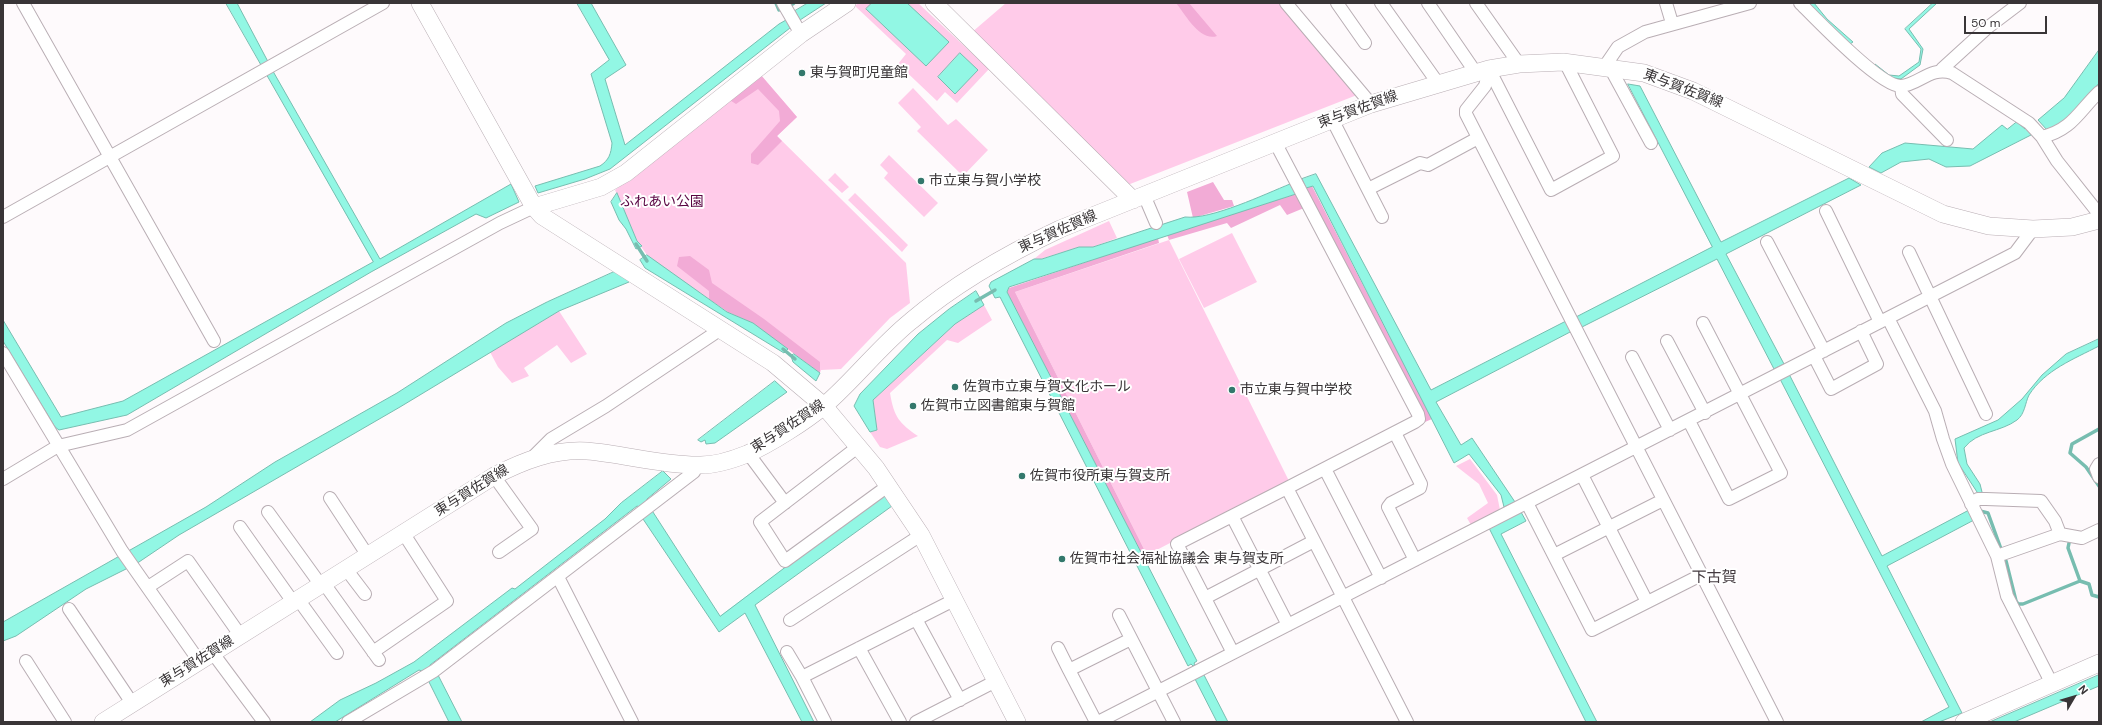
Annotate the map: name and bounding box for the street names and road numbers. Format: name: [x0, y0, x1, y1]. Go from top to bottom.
street label: 東与賀佐賀線: [1641, 66, 1725, 112]
street label: 東与賀佐賀線: [1316, 88, 1400, 132]
street label: 東与賀佐賀線: [1016, 207, 1100, 257]
street label: 東与賀佐賀線: [748, 397, 828, 457]
street label: 東与賀佐賀線: [432, 462, 512, 520]
street label: 東与賀佐賀線: [157, 633, 237, 691]

